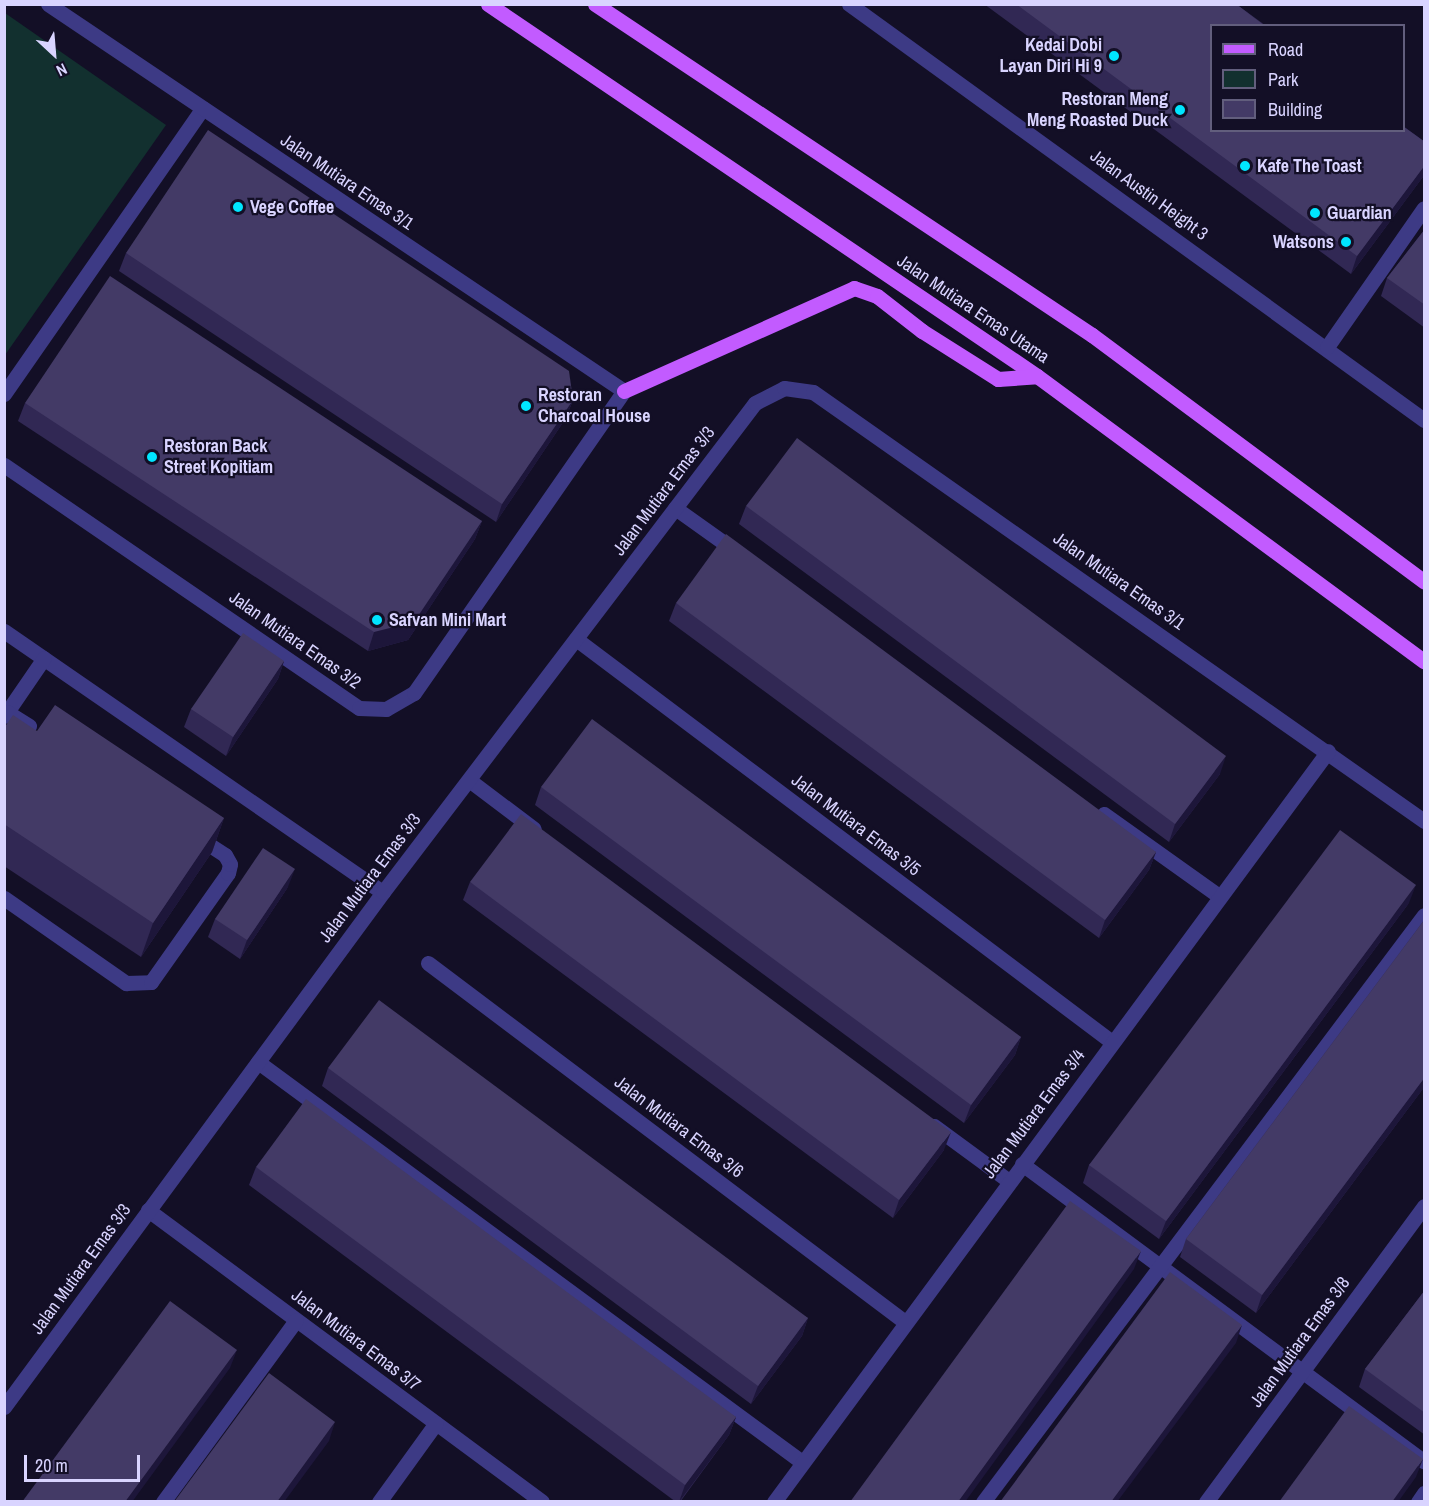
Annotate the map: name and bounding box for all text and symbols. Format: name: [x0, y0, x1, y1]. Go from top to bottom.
north arrow: [24, 24, 84, 84]
legend: [1210, 24, 1405, 132]
place label: Kedai Dobi Layan Diri Hi 9: [999, 35, 1102, 78]
text: Road: [1268, 37, 1303, 62]
marker: Kedai Dobi Layan Diri Hi 9: [1107, 49, 1121, 63]
text: N: [53, 58, 71, 82]
text: Park: [1268, 67, 1298, 92]
place label: Restoran Meng Meng Roasted Duck: [1027, 89, 1168, 132]
text: Building: [1268, 97, 1322, 122]
marker: Restoran Meng Meng Roasted Duck: [1173, 103, 1187, 117]
street label: Jalan Mutiara Emas 3/1: [276, 129, 418, 235]
street label: Jalan Austin Height 3: [1086, 145, 1212, 245]
place label: Kafe The Toast: [1257, 155, 1362, 177]
marker: Kafe The Toast: [1238, 159, 1252, 173]
place label: Vege Coffee: [250, 196, 334, 218]
marker: Vege Coffee: [231, 200, 245, 214]
place label: Guardian: [1327, 202, 1392, 224]
marker: Guardian: [1308, 206, 1322, 220]
place label: Watsons: [1273, 231, 1334, 253]
marker: Watsons: [1339, 235, 1353, 249]
street label: Jalan Mutiara Emas Utama: [893, 250, 1053, 368]
place label: Restoran Charcoal House: [538, 385, 650, 428]
marker: Restoran Charcoal House: [519, 399, 533, 413]
street label: Jalan Mutiara Emas 3/3: [608, 422, 720, 560]
place label: Restoran Back Street Kopitiam: [164, 436, 273, 478]
marker: Restoran Back Street Kopitiam: [145, 450, 159, 464]
street label: Jalan Mutiara Emas 3/1: [1049, 527, 1189, 635]
street label: Jalan Mutiara Emas 3/2: [225, 586, 365, 694]
place label: Safvan Mini Mart: [389, 609, 506, 631]
marker: Safvan Mini Mart: [370, 613, 384, 627]
street label: Jalan Mutiara Emas 3/5: [787, 769, 925, 881]
street label: Jalan Mutiara Emas 3/3: [314, 809, 426, 947]
street label: Jalan Mutiara Emas 3/4: [978, 1045, 1090, 1183]
street label: Jalan Mutiara Emas 3/6: [610, 1071, 748, 1183]
street label: Jalan Mutiara Emas 3/3: [26, 1200, 136, 1338]
street label: Jalan Mutiara Emas 3/8: [1245, 1273, 1355, 1411]
street label: Jalan Mutiara Emas 3/7: [287, 1284, 425, 1396]
scale bar: [27, 1443, 142, 1481]
text: 20 m: [35, 1453, 68, 1478]

